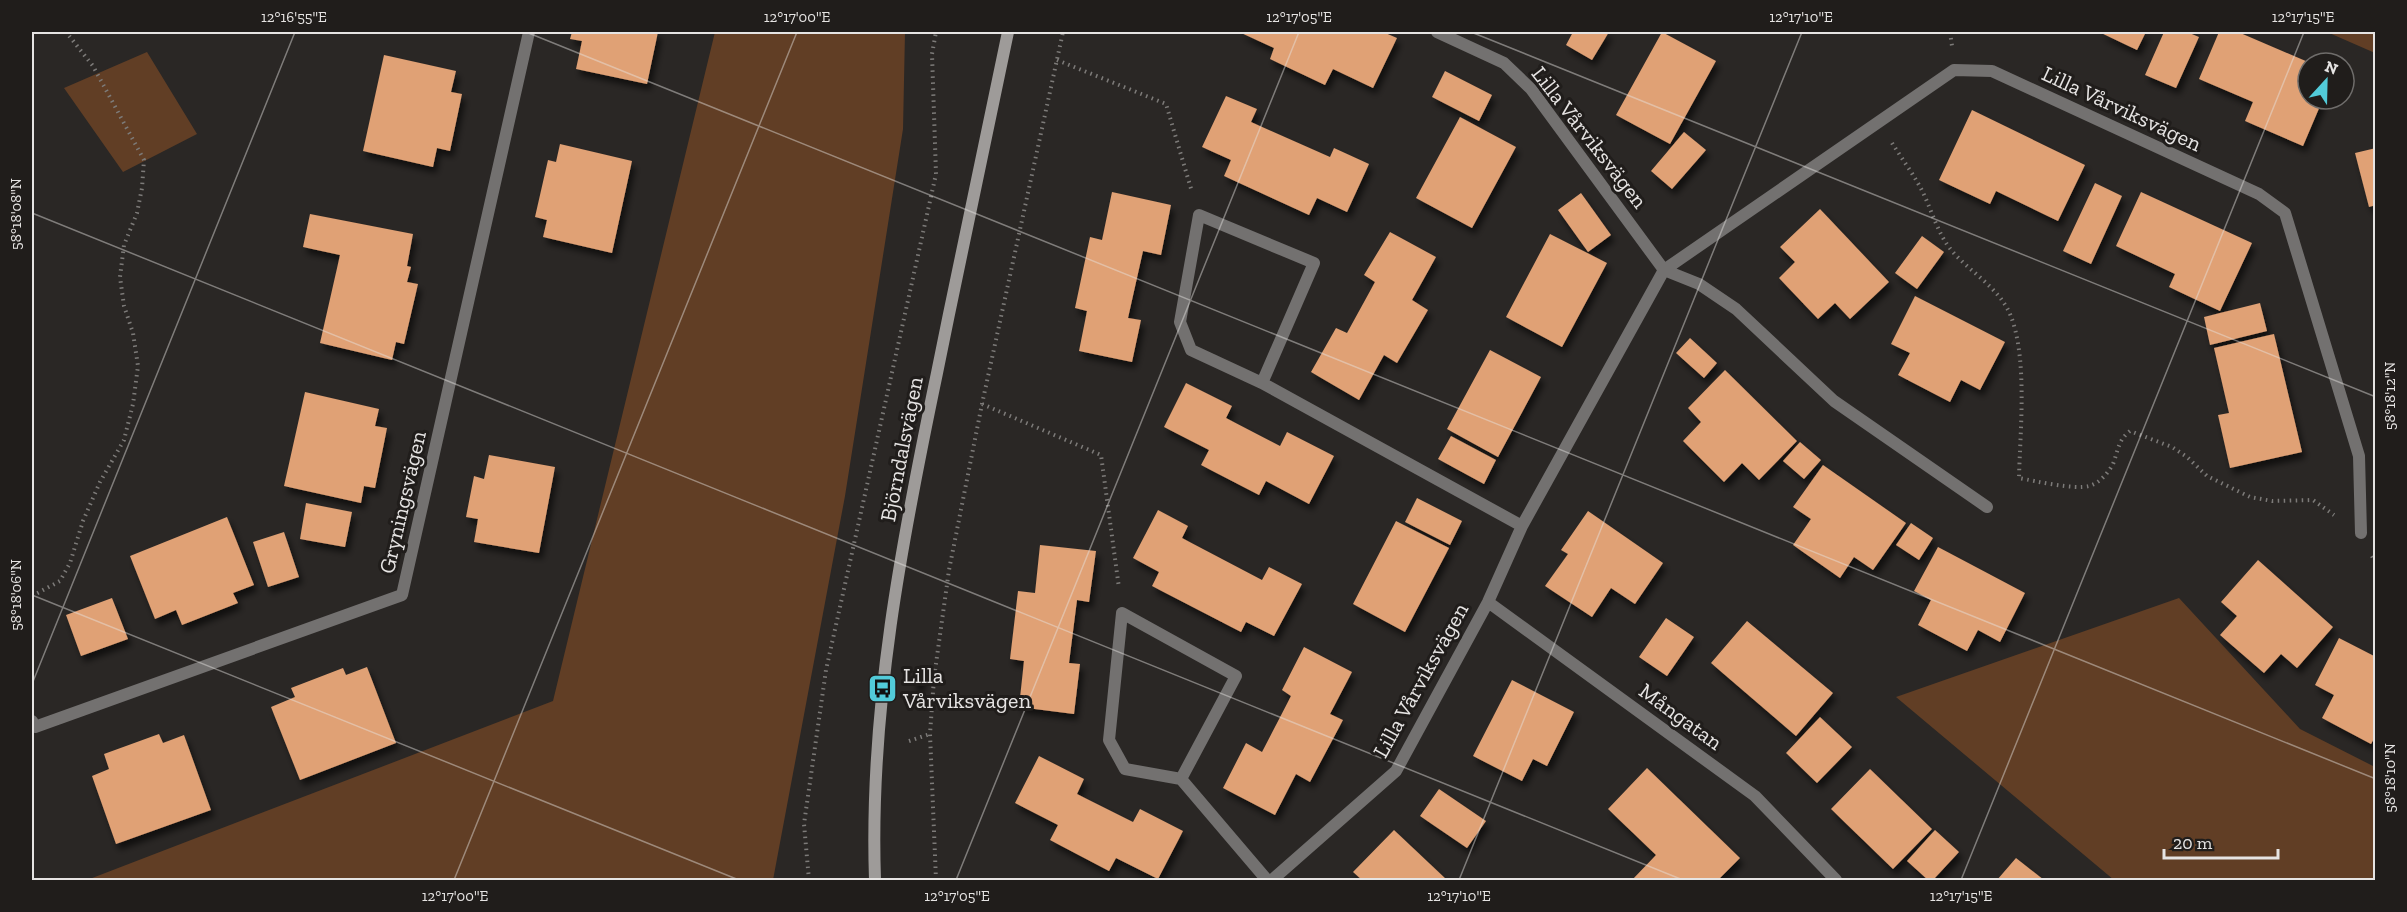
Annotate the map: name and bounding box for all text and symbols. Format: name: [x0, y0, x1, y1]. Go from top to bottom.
text: 12°16'55"E: [261, 8, 327, 26]
text: 12°17'00"E: [764, 8, 830, 26]
text: 12°17'05"E: [1266, 8, 1332, 26]
text: 12°17'10"E: [1769, 8, 1833, 26]
text: 12°17'15"E: [2272, 8, 2335, 26]
north arrow: [2296, 51, 2356, 111]
text: N: [2322, 56, 2341, 79]
street label: Lilla Vårviksvägen: [2038, 60, 2206, 157]
street label: Lilla Vårviksvägen: [1526, 61, 1654, 214]
text: 58°18'08"N: [7, 178, 25, 250]
text: 58°18'12"N: [2381, 362, 2399, 430]
street label: Björndalsvägen: [874, 374, 929, 524]
street label: Gryningsvägen: [373, 428, 432, 576]
text: 58°18'06"N: [7, 559, 25, 631]
street label: Lilla Vårviksvägen: [1367, 598, 1474, 762]
place label: Lilla Vårviksvägen: [902, 662, 1031, 714]
bus stop icon: Lilla Vårviksvägen: [866, 672, 898, 704]
street label: Mångatan: [1634, 677, 1728, 756]
text: 58°18'10"N: [2381, 743, 2399, 813]
scale bar: [2164, 822, 2278, 860]
text: 20 m: [2173, 832, 2213, 854]
text: 12°17'00"E: [422, 887, 488, 905]
text: 12°17'05"E: [924, 887, 990, 905]
text: 12°17'10"E: [1427, 887, 1491, 905]
text: 12°17'15"E: [1930, 887, 1993, 905]

